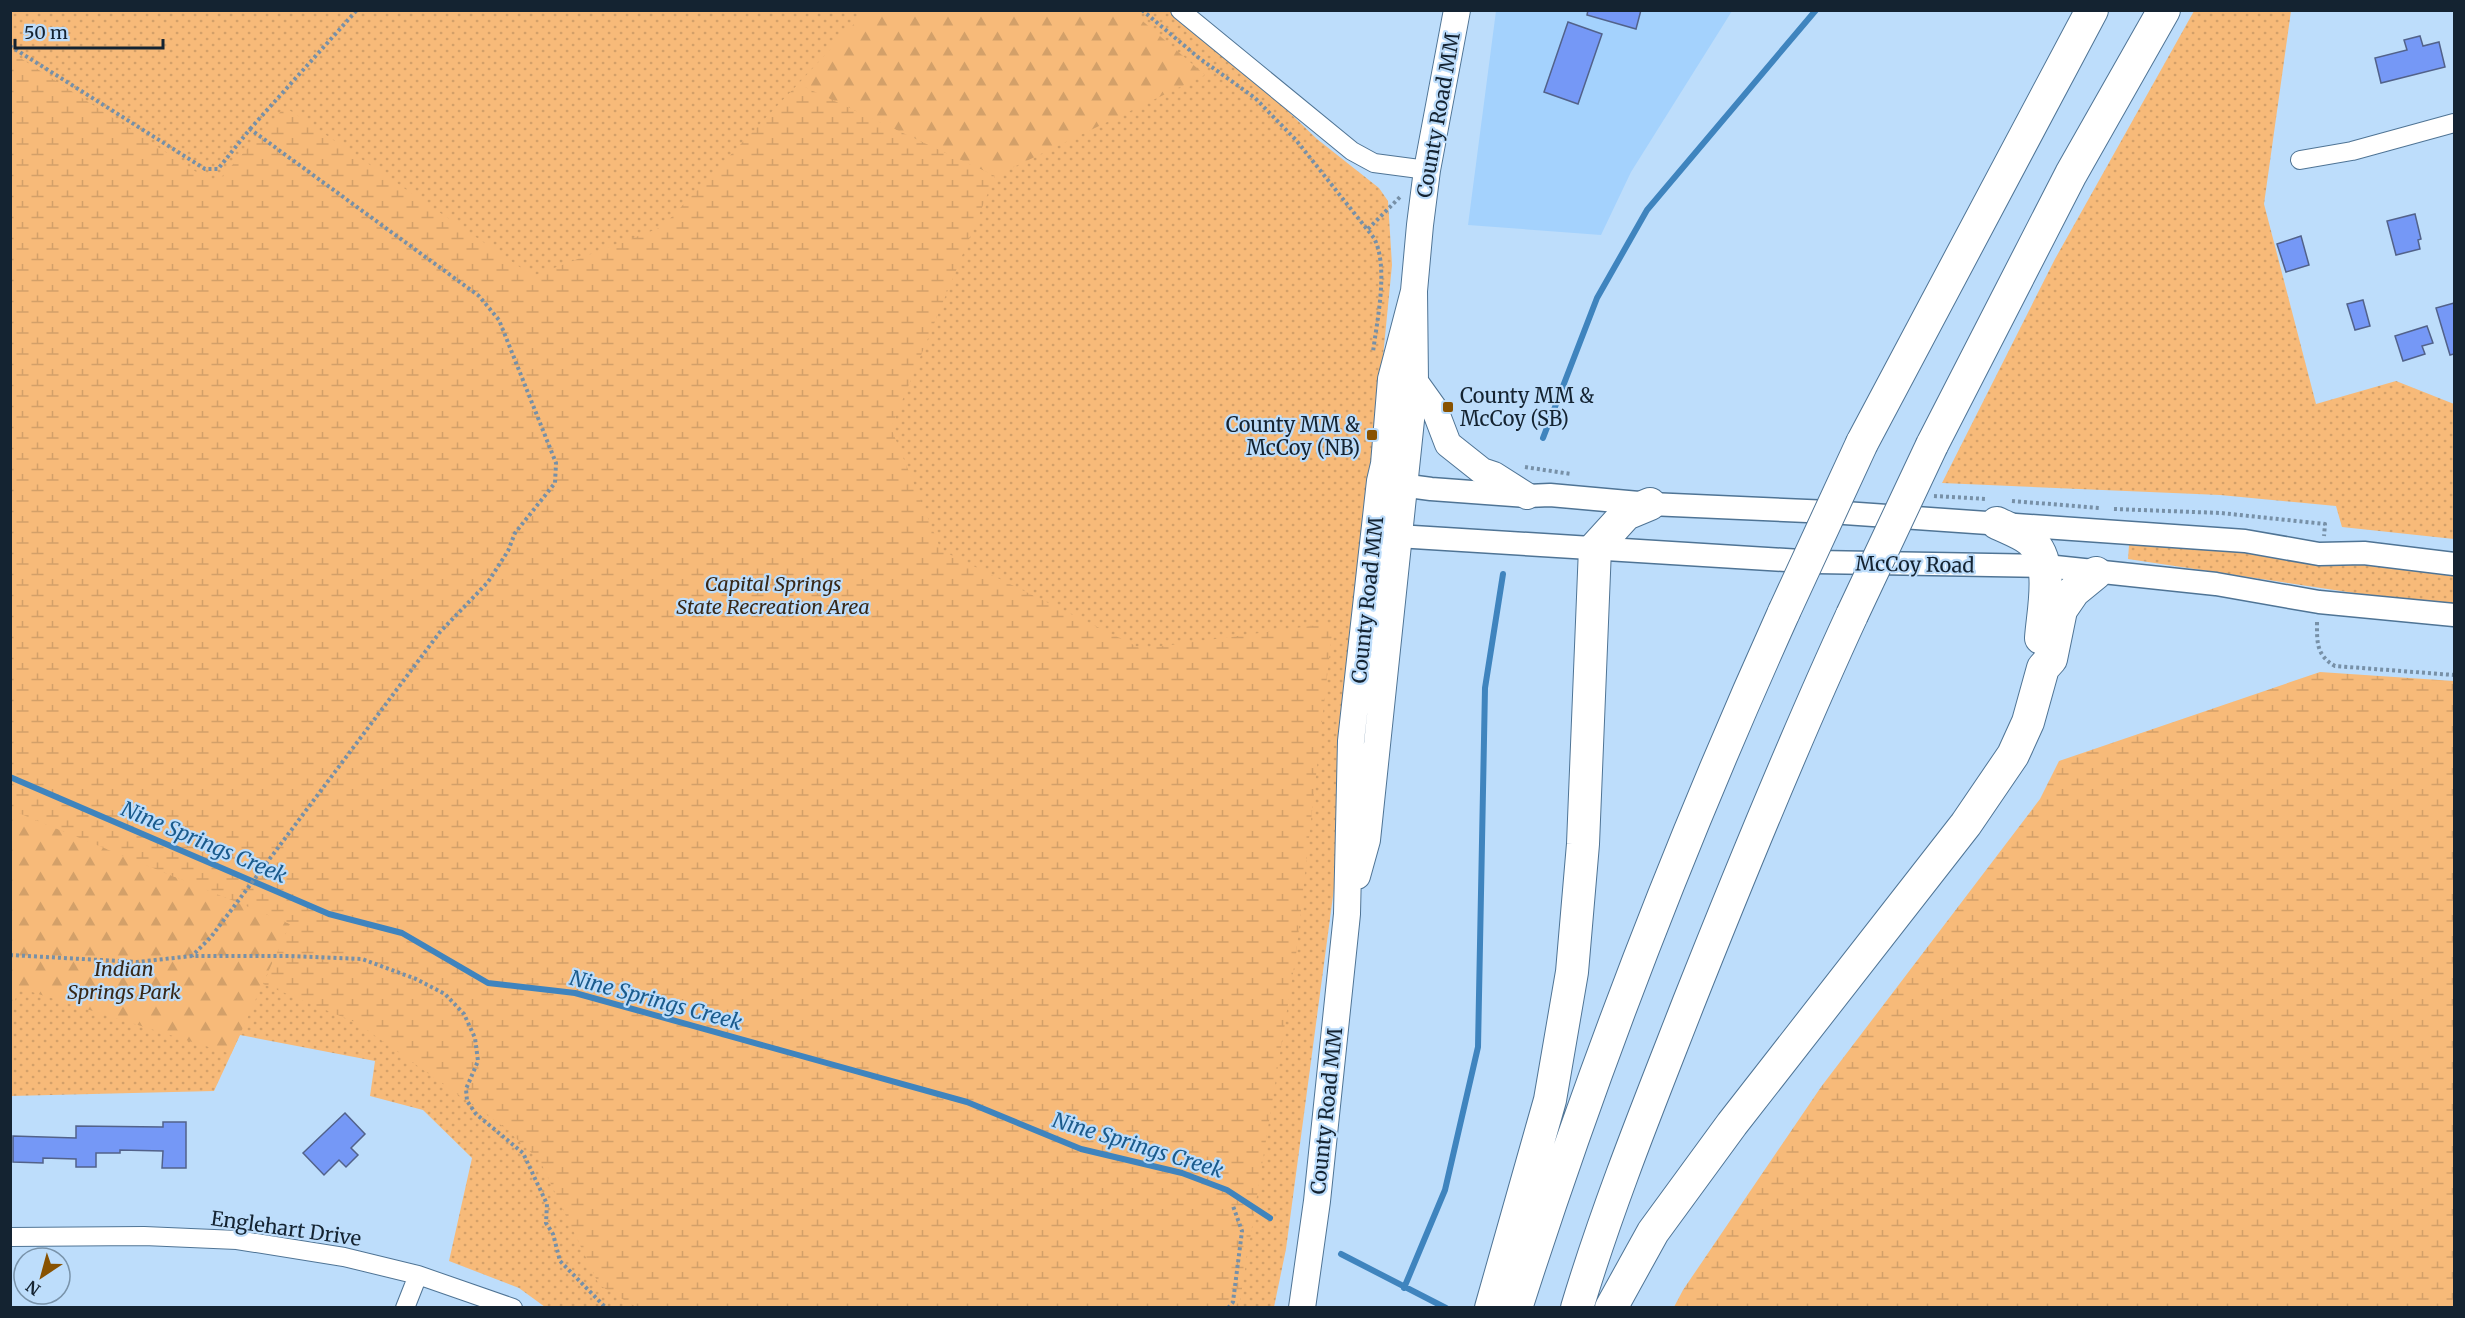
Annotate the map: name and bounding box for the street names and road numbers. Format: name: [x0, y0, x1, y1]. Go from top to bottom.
street label: County Road MM: [1411, 30, 1465, 200]
street label: County Road MM: [1346, 515, 1388, 685]
street label: McCoy Road: [1855, 550, 1975, 578]
street label: County Road MM: [1305, 1026, 1347, 1196]
street label: Englehart Drive: [209, 1205, 363, 1251]

